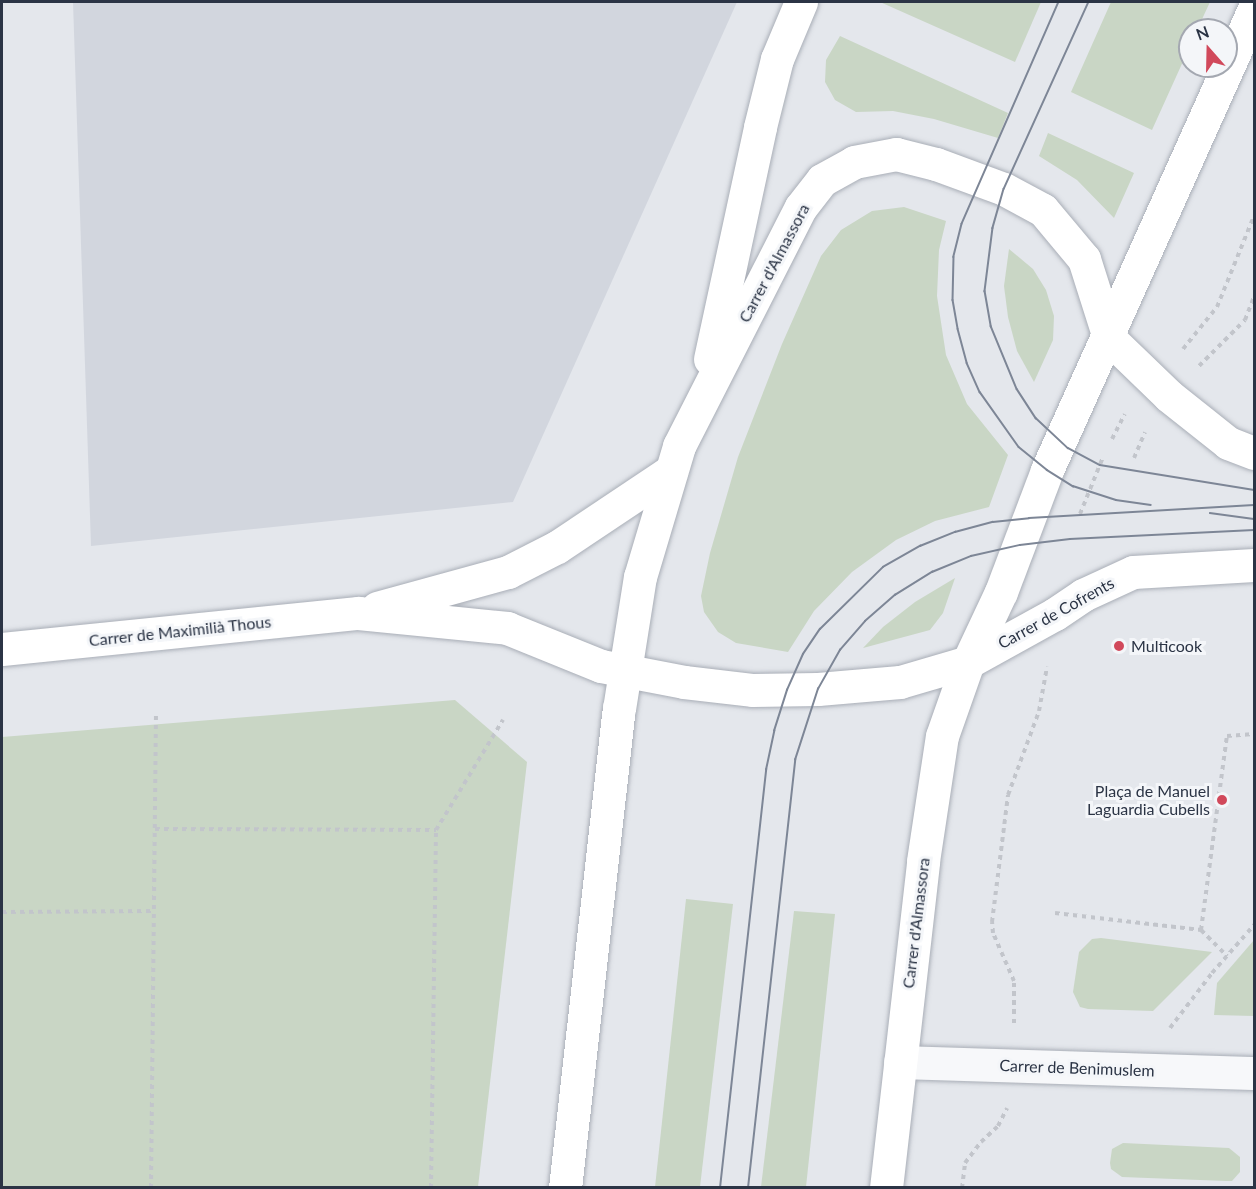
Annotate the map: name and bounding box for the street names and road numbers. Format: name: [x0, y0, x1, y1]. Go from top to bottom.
street label: Carrer d'Almassora: [735, 200, 813, 326]
street label: Carrer de Cofrents: [994, 573, 1118, 653]
street label: Carrer de Maximilià Thous: [87, 612, 273, 650]
street label: Carrer d'Almassora: [898, 856, 934, 990]
street label: Carrer de Benimuslem: [999, 1056, 1155, 1080]

